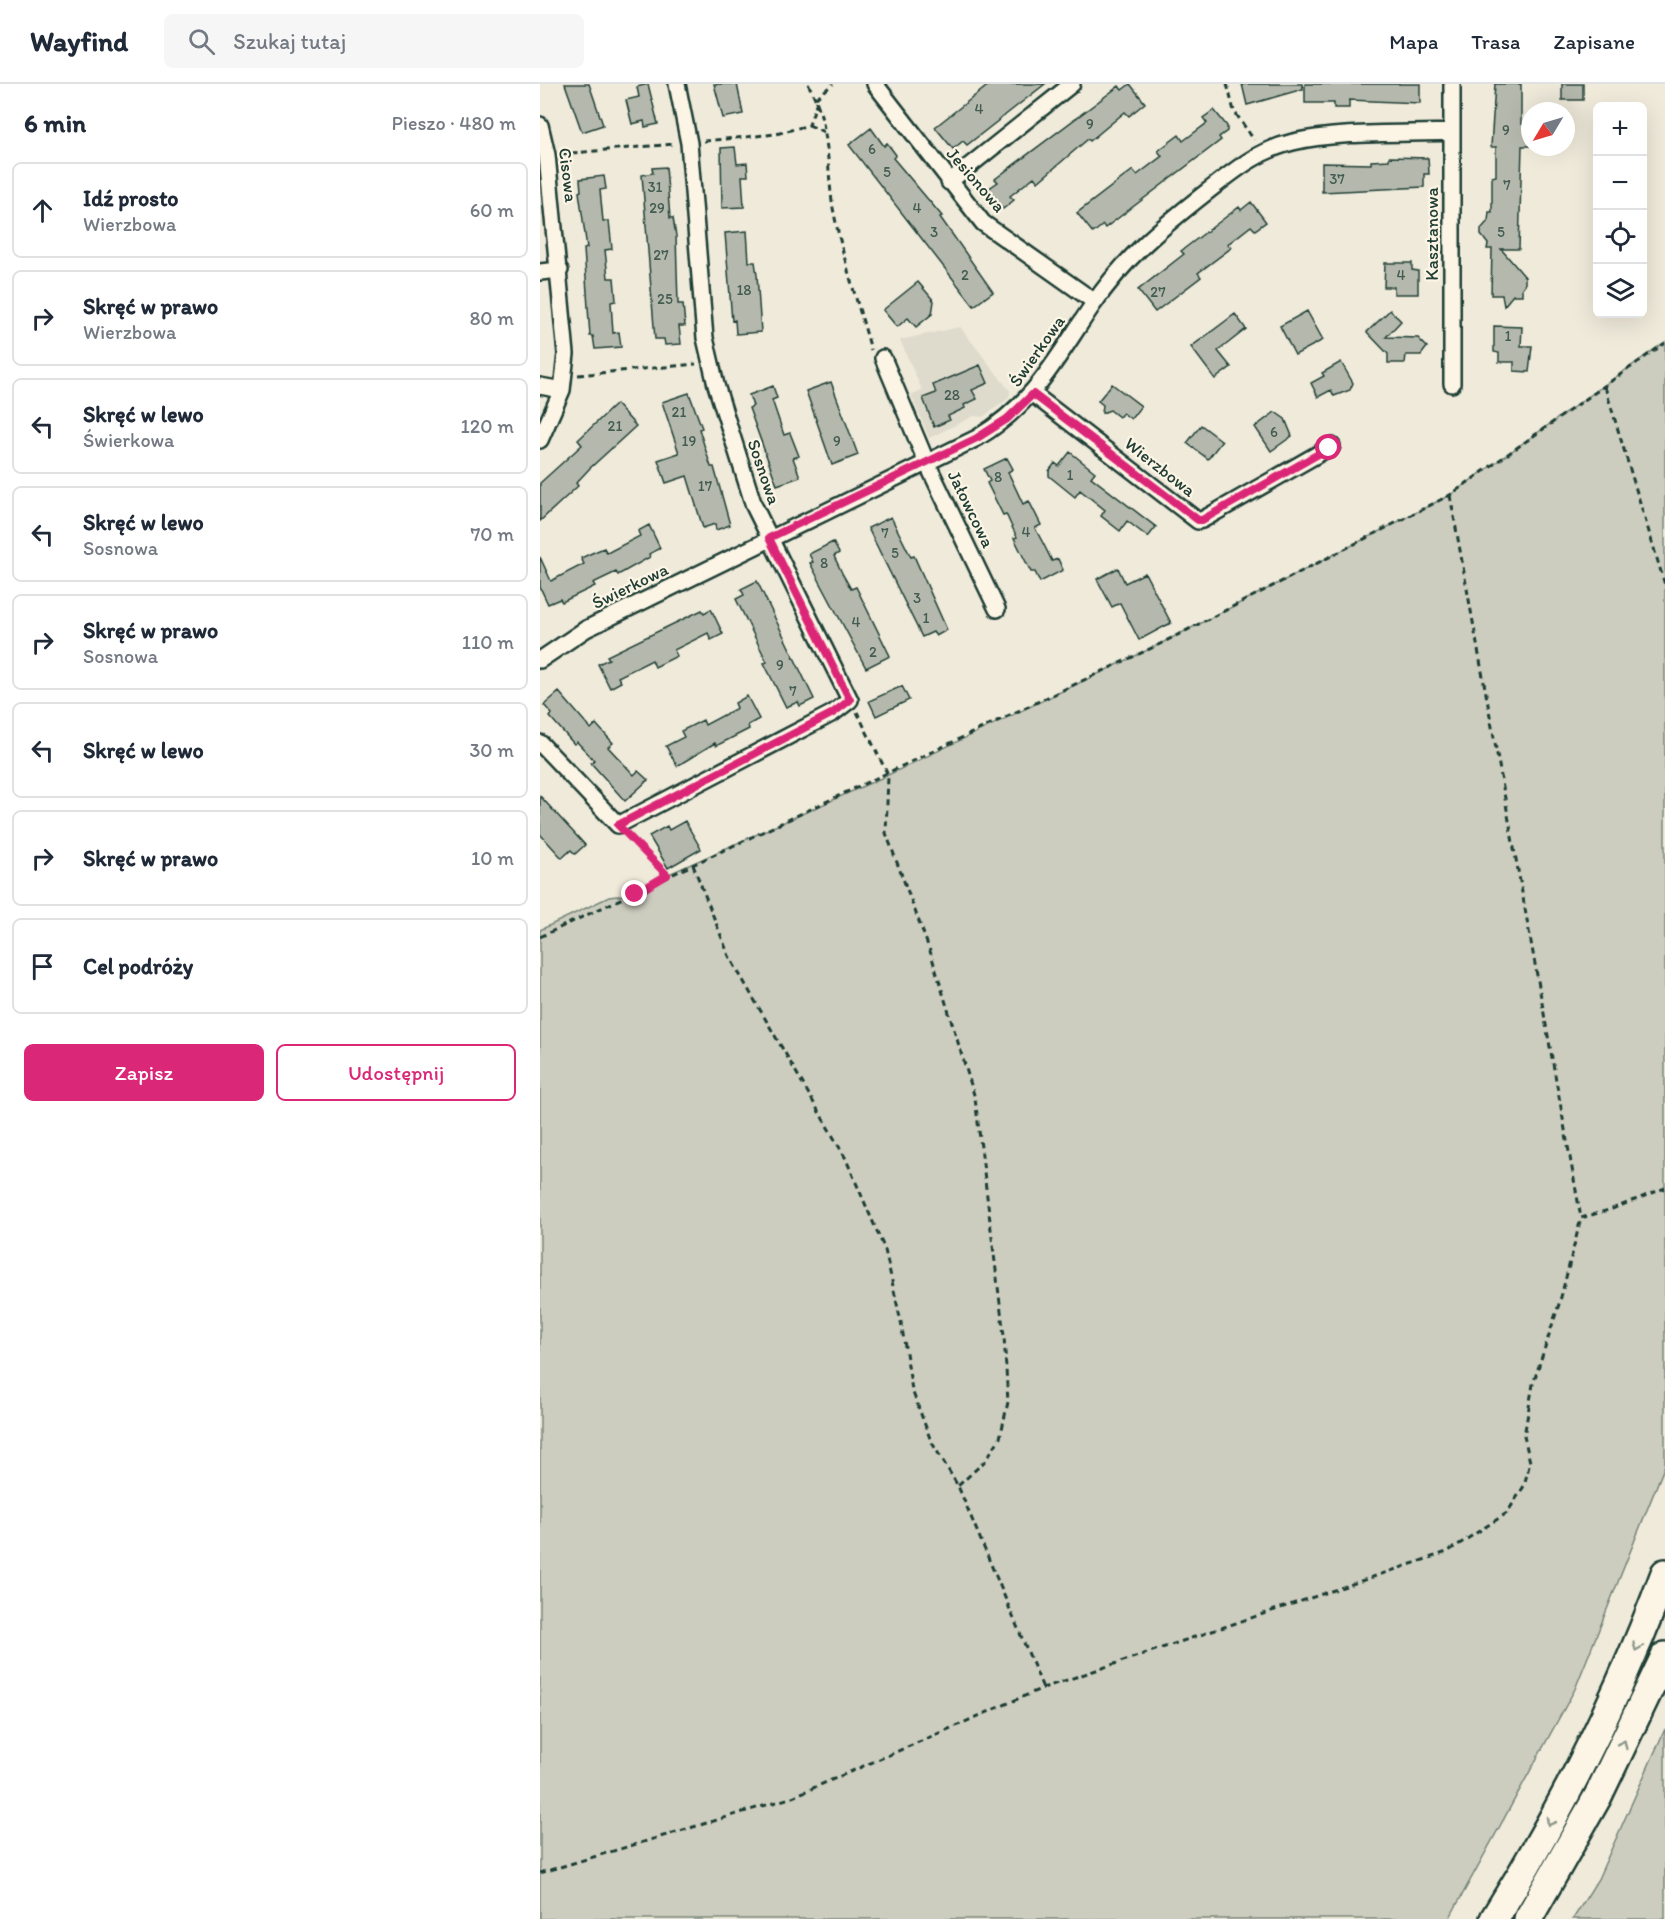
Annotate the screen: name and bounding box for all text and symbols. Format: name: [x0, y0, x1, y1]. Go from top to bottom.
search box: [164, 14, 584, 68]
text: Wayfind: [30, 24, 128, 58]
icon: search: [185, 25, 218, 58]
text: Szukaj tutaj: [233, 28, 346, 55]
text: Mapa: [1389, 29, 1438, 54]
text: Trasa: [1471, 29, 1520, 54]
text: Zapisane: [1553, 29, 1635, 54]
house number: 4: [974, 100, 984, 118]
north arrow: [1521, 102, 1575, 156]
map controls: [1593, 102, 1647, 318]
button: +: [1593, 102, 1647, 156]
text: 6 min: [24, 107, 86, 139]
text: Pieszo · 480 m: [391, 111, 516, 135]
house number: 9: [1086, 115, 1094, 133]
house number: 9: [1502, 121, 1510, 139]
house number: 6: [868, 140, 876, 158]
street label: Jesionowa: [942, 143, 1010, 217]
street label: Cisowa: [554, 146, 582, 204]
button: −: [1593, 156, 1647, 210]
house number: 5: [883, 163, 891, 181]
house number: 37: [1329, 170, 1345, 188]
house number: 7: [1503, 176, 1511, 194]
house number: 31: [647, 178, 663, 196]
text: Idź prosto: [83, 185, 179, 212]
street label: Kasztanowa: [1421, 187, 1443, 281]
icon: ahead: [26, 194, 59, 227]
text: 60 m: [470, 198, 514, 222]
house number: 29: [649, 199, 665, 217]
house number: 4: [912, 199, 922, 217]
button: locate: [1593, 210, 1647, 264]
text: Wierzbowa: [83, 212, 176, 236]
house number: 3: [930, 223, 938, 241]
house number: 5: [1497, 223, 1505, 241]
house number: 27: [653, 246, 669, 264]
button: layers: [1593, 264, 1647, 318]
house number: 2: [961, 266, 969, 284]
house number: 4: [1396, 266, 1406, 284]
house number: 18: [736, 281, 752, 299]
house number: 27: [1150, 283, 1166, 301]
house number: 25: [657, 290, 673, 308]
text: Skręć w prawo: [83, 293, 218, 320]
icon: right: [26, 302, 59, 335]
text: 80 m: [469, 306, 514, 330]
street label: Świerkowa: [1004, 310, 1070, 391]
text: Wierzbowa: [83, 320, 176, 344]
house number: 1: [1505, 327, 1512, 345]
house number: 28: [944, 386, 960, 404]
text: Skręć w lewo: [83, 401, 204, 428]
house number: 21: [672, 403, 686, 421]
icon: left: [26, 410, 59, 443]
text: 120 m: [461, 414, 514, 438]
house number: 21: [608, 417, 622, 435]
house number: 6: [1270, 423, 1278, 441]
text: Świerkowa: [83, 428, 175, 452]
house number: 19: [682, 432, 697, 450]
house number: 9: [833, 432, 841, 450]
street label: Wierzbowa: [1120, 432, 1200, 502]
route start: [1315, 434, 1341, 460]
street label: Sosnowa: [743, 436, 786, 508]
house number: 1: [1067, 466, 1074, 484]
street label: Jałowcowa: [943, 467, 999, 552]
house number: 8: [994, 468, 1002, 486]
house number: 17: [698, 477, 713, 495]
text: Skręć w lewo: [83, 509, 204, 536]
icon: left: [26, 518, 59, 551]
text: 70 m: [470, 522, 514, 546]
house number: 4: [1021, 523, 1031, 541]
house number: 7: [881, 524, 889, 542]
text: Sosnowa: [83, 536, 158, 560]
house number: 5: [891, 544, 899, 562]
house number: 8: [820, 554, 828, 572]
street label: Świerkowa: [588, 558, 672, 614]
house number: 3: [913, 589, 921, 607]
house number: 1: [923, 609, 930, 627]
house number: 4: [851, 613, 861, 631]
text: Skręć w prawo: [83, 617, 218, 644]
icon: right: [26, 626, 59, 659]
text: 110 m: [462, 630, 514, 654]
house number: 2: [869, 643, 877, 661]
text: Sosnowa: [83, 644, 158, 668]
house number: 9: [776, 656, 784, 674]
house number: 7: [789, 682, 797, 700]
icon: left: [26, 734, 59, 767]
text: Skręć w lewo: [83, 737, 204, 764]
text: 30 m: [469, 738, 514, 762]
icon: right: [26, 842, 59, 875]
text: Skręć w prawo: [83, 845, 218, 872]
text: 10 m: [471, 846, 514, 870]
route end: [621, 880, 647, 906]
icon: arrive: [26, 950, 59, 983]
text: Cel podróży: [83, 953, 193, 980]
button: Zapisz: [24, 1044, 264, 1101]
button: Udostępnij: [276, 1044, 516, 1101]
one-way arrow: [1632, 1641, 1644, 1652]
one-way arrow: [1616, 1739, 1628, 1750]
one-way arrow: [1546, 1816, 1557, 1826]

